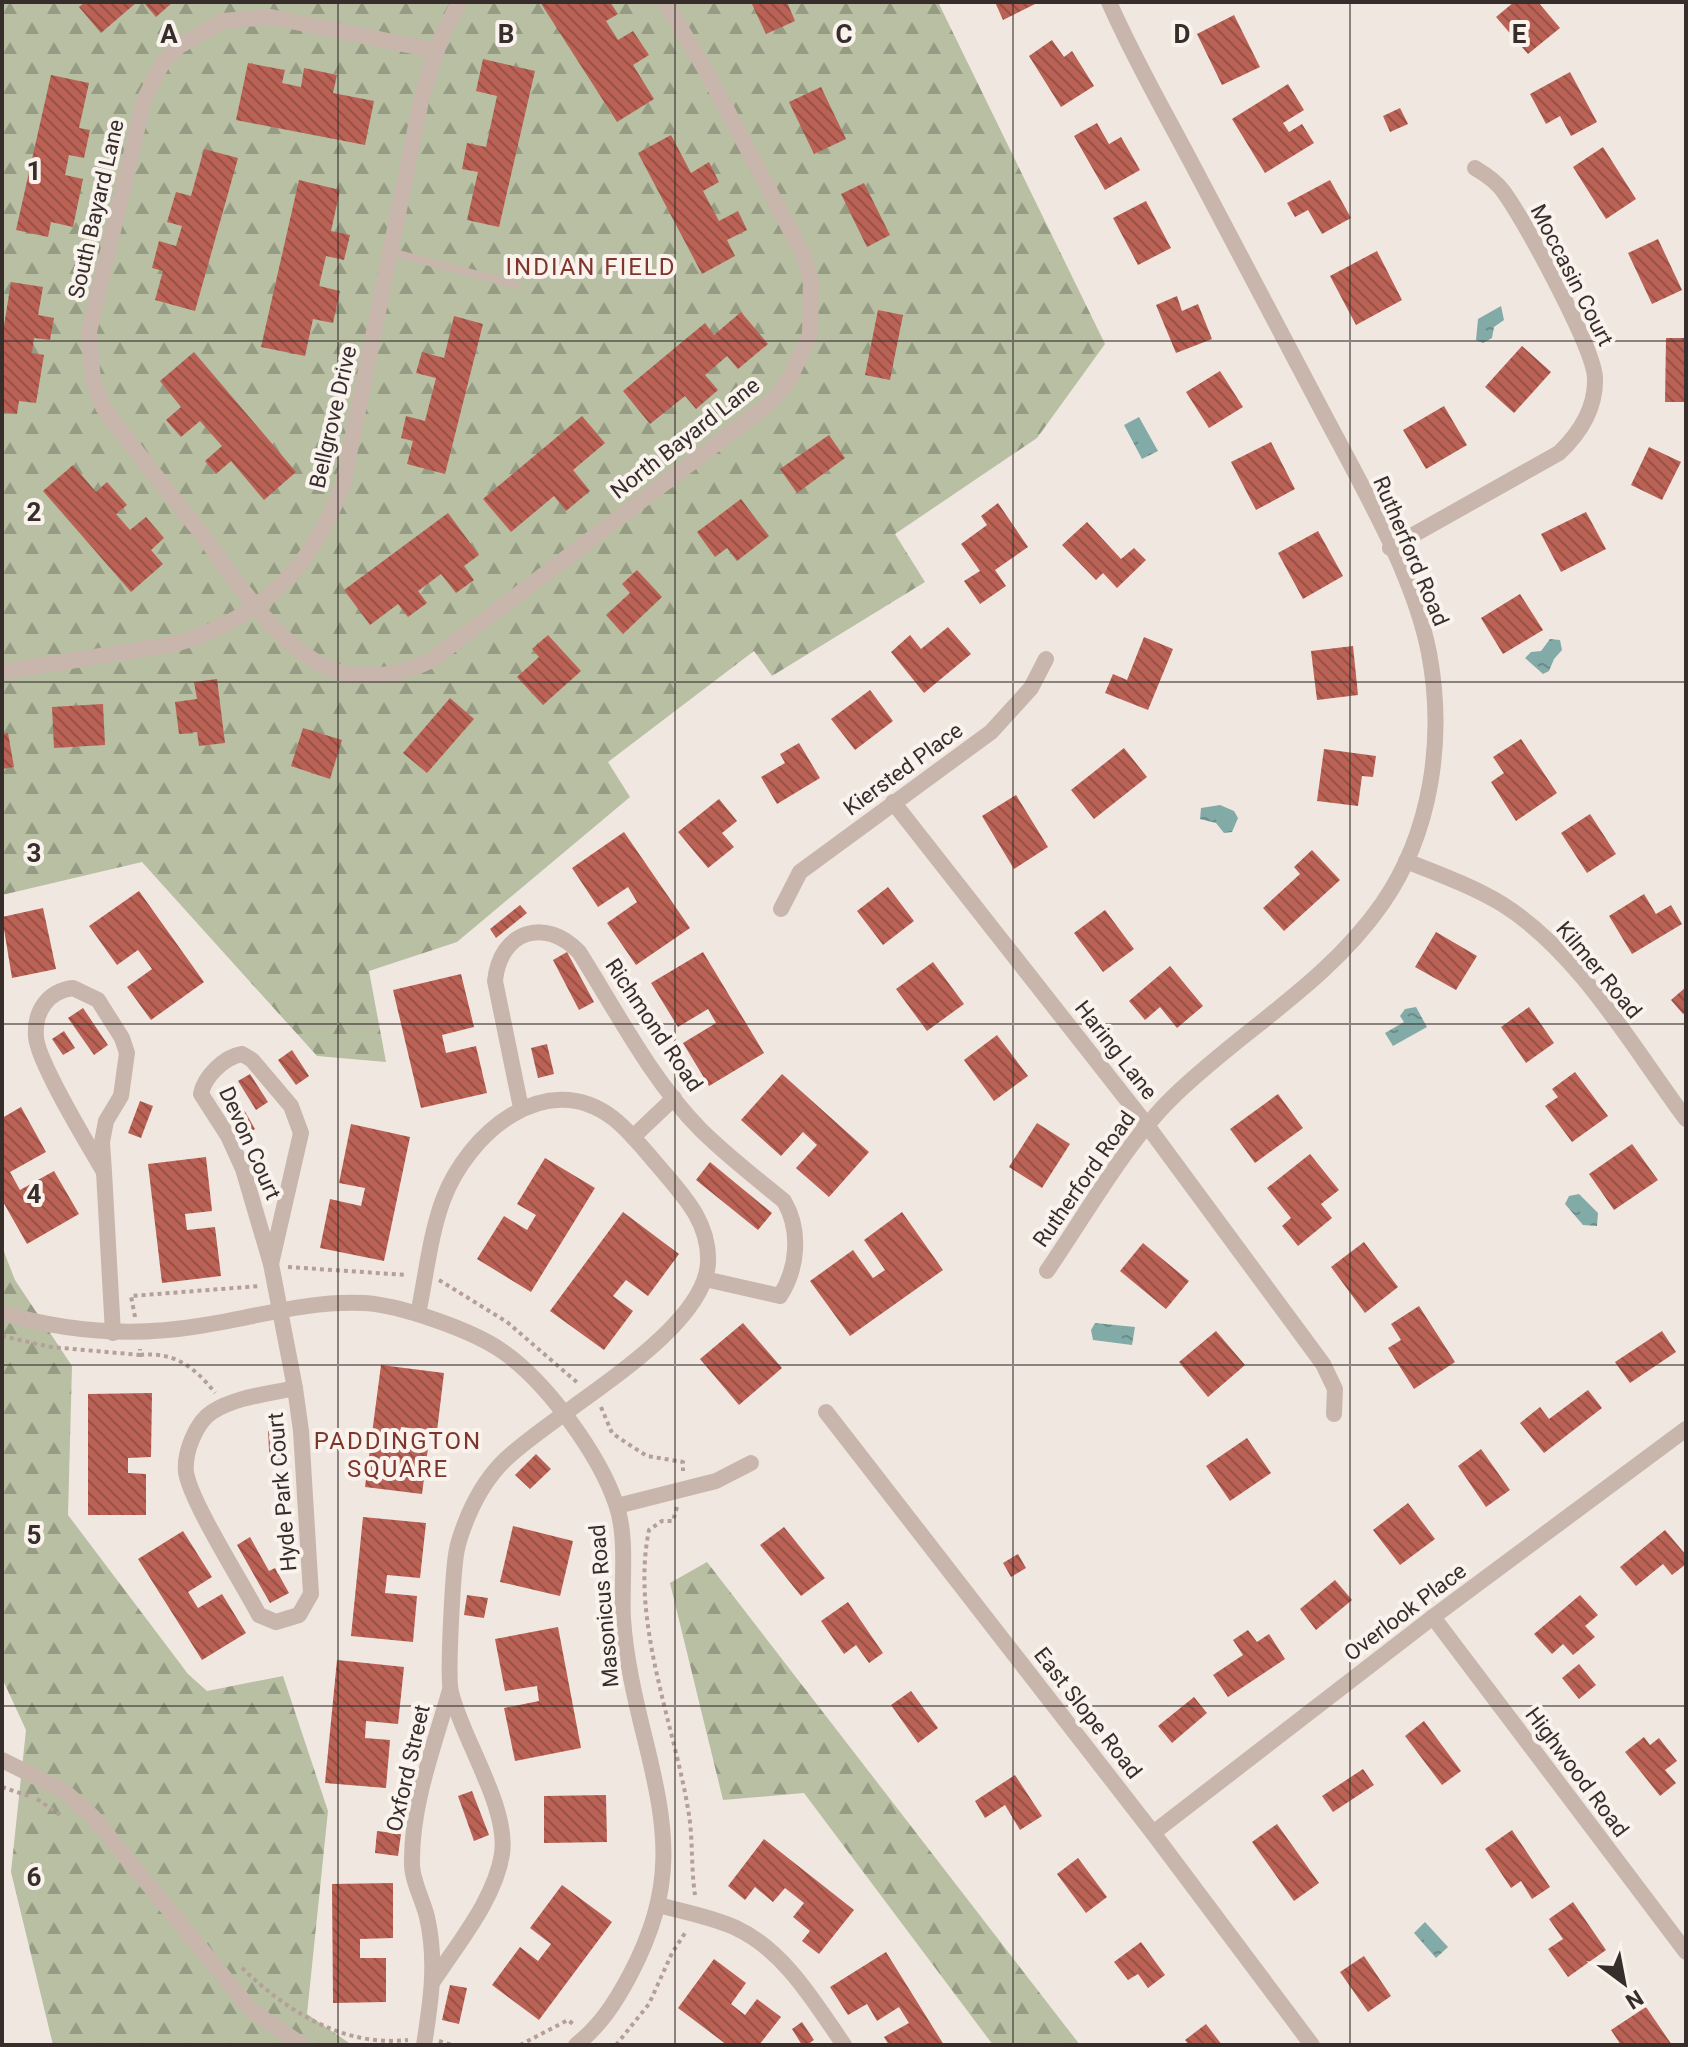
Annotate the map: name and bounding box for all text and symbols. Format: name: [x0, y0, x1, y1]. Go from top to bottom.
text: A: [160, 19, 178, 49]
text: B: [498, 19, 514, 49]
text: C: [835, 19, 853, 49]
text: D: [1174, 19, 1190, 49]
text: E: [1512, 19, 1527, 49]
street label: South Bayard Lane: [63, 117, 129, 301]
text: 1: [27, 156, 41, 186]
street label: Moccasin Court: [1526, 200, 1618, 350]
district label: INDIAN FIELD: [506, 253, 676, 281]
street label: Bellgrove Drive: [304, 343, 362, 491]
street label: North Bayard Lane: [606, 372, 764, 504]
street label: Rutherford Road: [1368, 472, 1454, 630]
text: 2: [27, 497, 41, 527]
street label: Kiersted Place: [839, 718, 967, 820]
text: 3: [27, 838, 41, 868]
street label: Kilmer Road: [1551, 916, 1647, 1024]
street label: Richmond Road: [600, 954, 708, 1096]
street label: Haring Lane: [1070, 996, 1162, 1104]
street label: Devon Court: [214, 1083, 286, 1203]
street label: Rutherford Road: [1028, 1106, 1140, 1252]
text: 4: [27, 1179, 42, 1209]
street label: Hyde Park Court: [263, 1411, 301, 1573]
district label: PADDINGTON SQUARE: [314, 1427, 482, 1483]
text: 5: [27, 1520, 41, 1550]
street label: Masonicus Road: [584, 1523, 624, 1689]
street label: Overlook Place: [1339, 1558, 1471, 1666]
street label: East Slope Road: [1029, 1642, 1147, 1784]
street label: Oxford Street: [381, 1702, 435, 1834]
street label: Highwood Road: [1520, 1702, 1634, 1842]
text: 6: [27, 1862, 42, 1892]
north arrow: [1584, 1943, 1664, 2023]
text: N: [1621, 1985, 1648, 2014]

